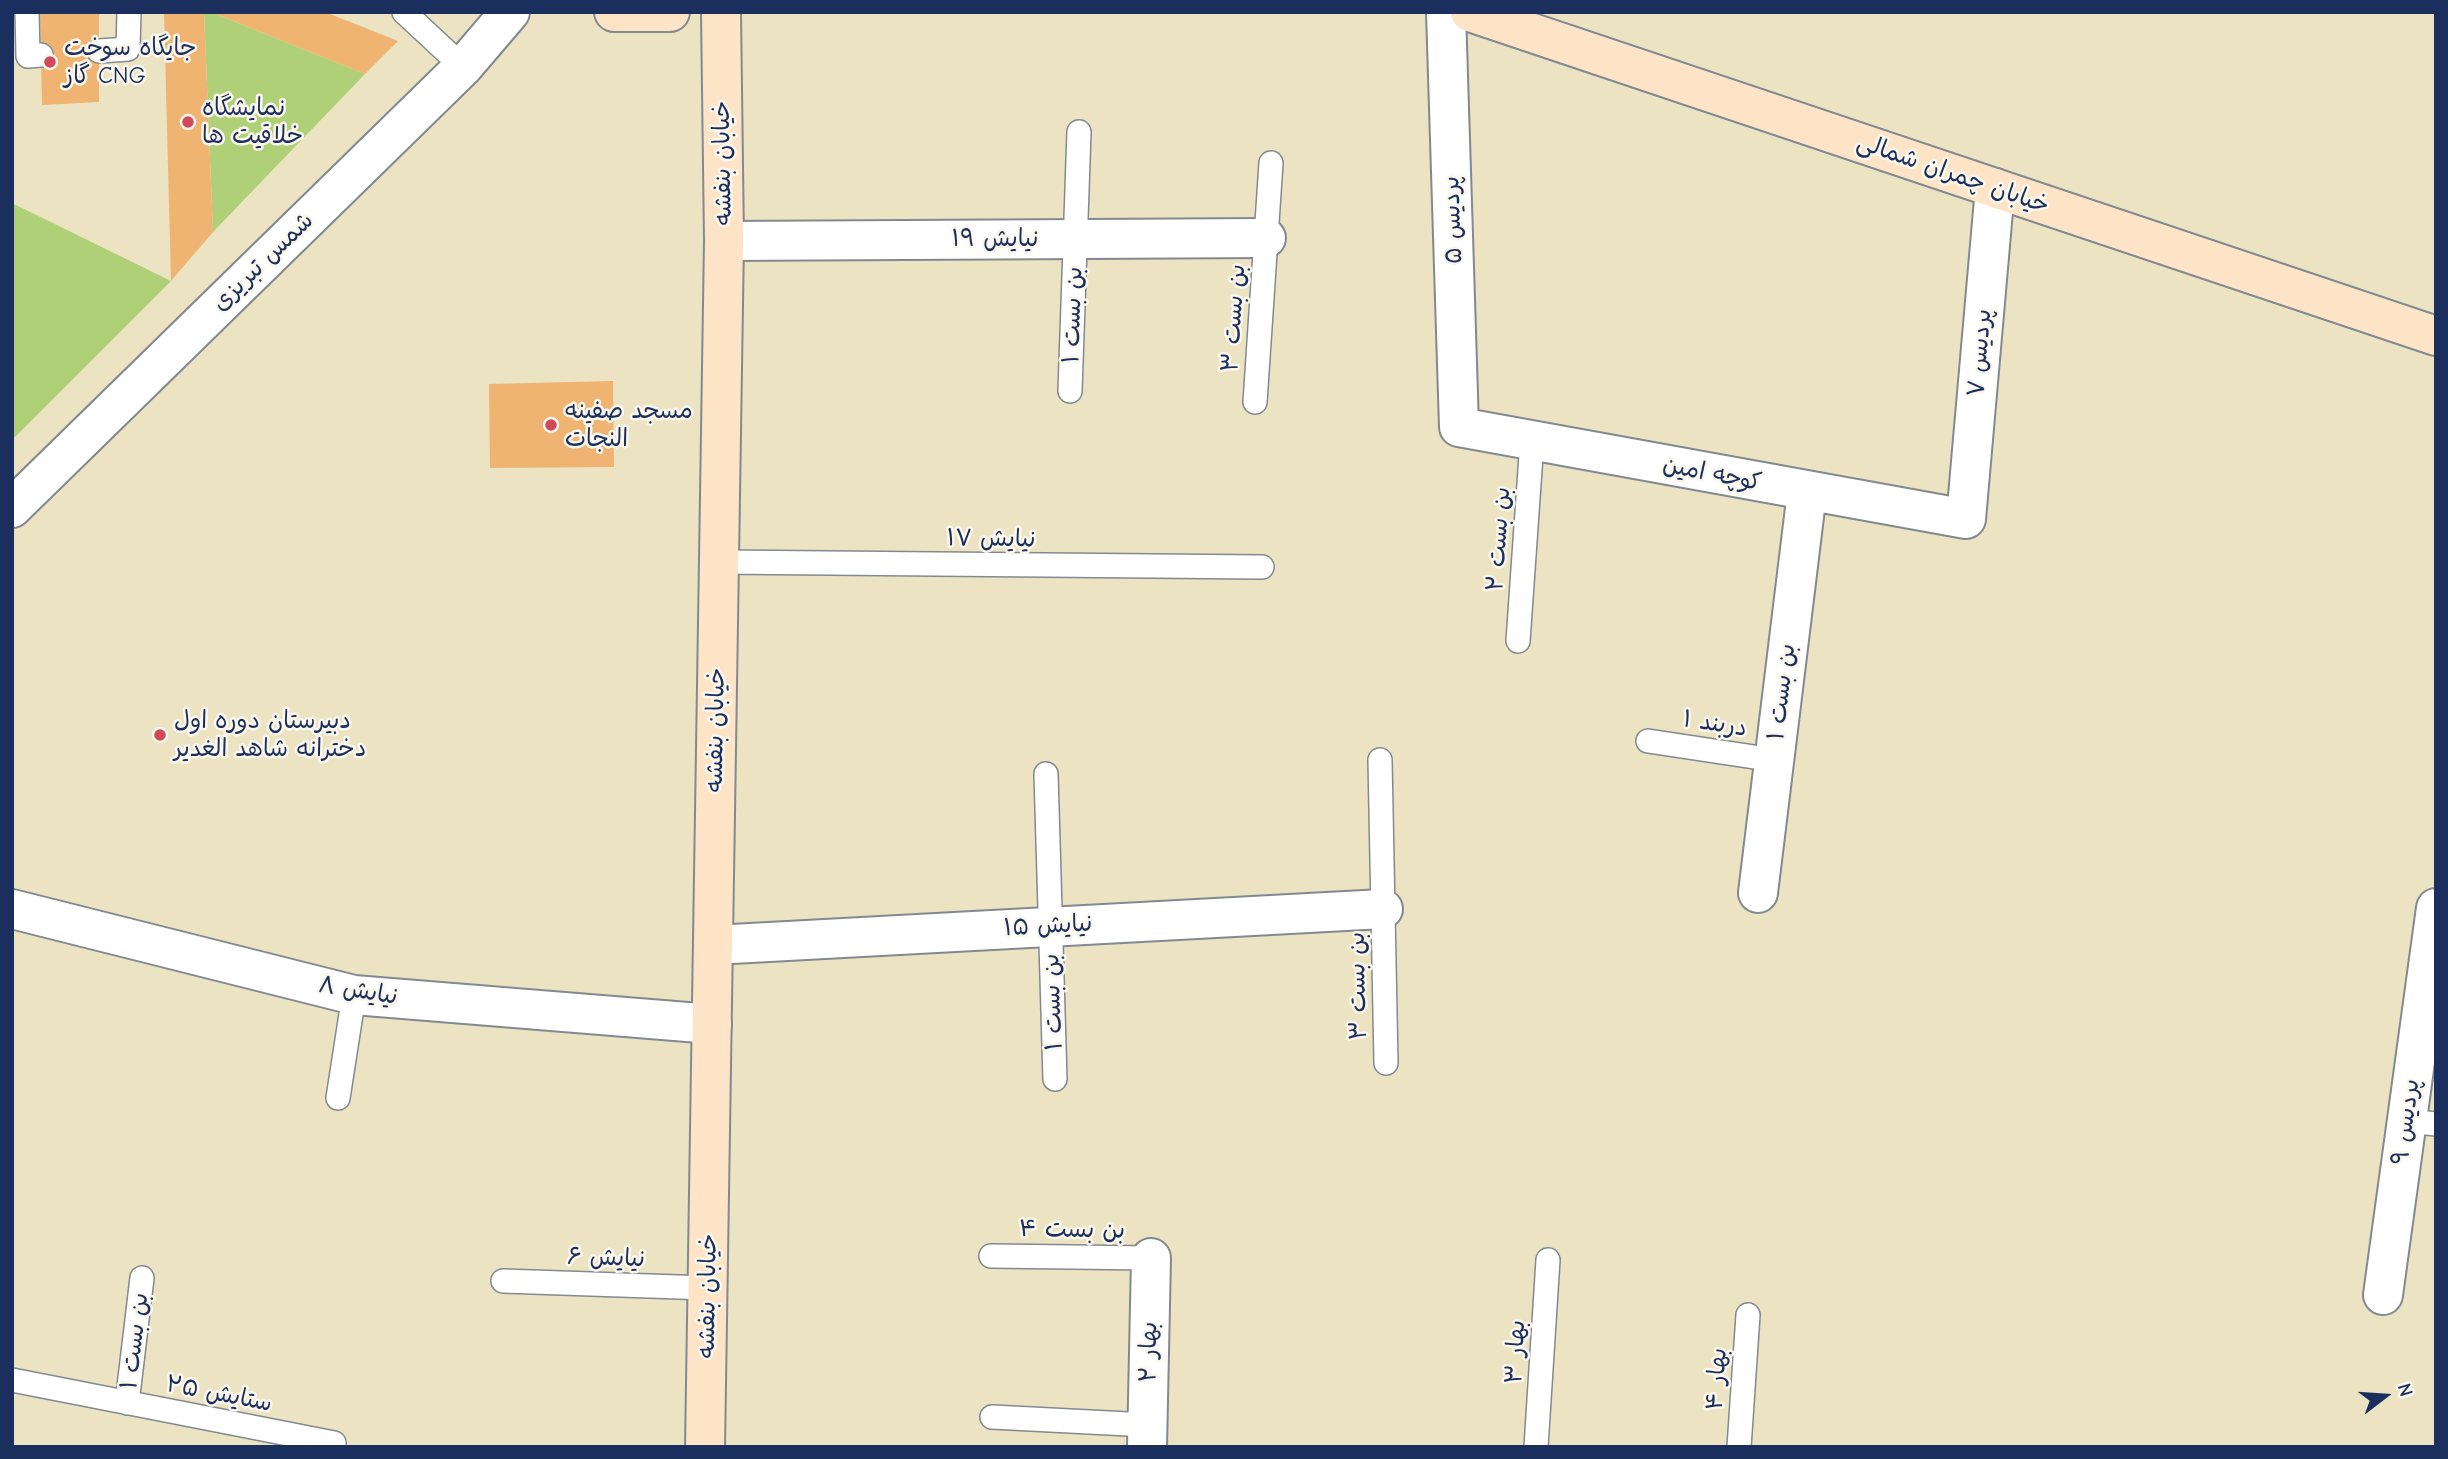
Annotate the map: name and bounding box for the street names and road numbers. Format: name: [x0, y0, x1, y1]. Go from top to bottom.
street label: خیابان بنفشه: [708, 100, 738, 226]
street label: خیابان چمران شمالی: [1853, 128, 2053, 220]
street label: پردیس ۵: [1437, 176, 1469, 264]
street label: شمس تبریزی: [206, 206, 320, 318]
street label: نیایش ۱۹: [951, 225, 1039, 253]
street label: بن بست ۳: [1216, 263, 1252, 373]
street label: بن بست ۱: [1057, 266, 1089, 364]
street label: پردیس ۷: [1962, 308, 1998, 398]
street label: کوچه امین: [1660, 450, 1764, 498]
street label: بن بست ۲: [1481, 486, 1517, 592]
street label: نیایش ۱۷: [946, 524, 1036, 554]
street label: بن بست ۱: [1762, 642, 1802, 742]
street label: خیابان بنفشه: [701, 667, 731, 793]
street label: دربند ۱: [1681, 705, 1749, 743]
street label: نیایش ۱۵: [1003, 909, 1093, 943]
street label: بن بست ۳: [1343, 932, 1373, 1040]
street label: بن بست ۱: [1037, 953, 1069, 1051]
street label: نیایش ۸: [316, 971, 400, 1011]
street label: پردیس ۹: [2386, 1077, 2426, 1167]
street label: بن بست ۴: [1019, 1215, 1125, 1245]
street label: خیابان بنفشه: [693, 1233, 723, 1359]
street label: نیایش ۶: [567, 1242, 645, 1274]
street label: بن بست ۱: [115, 1291, 155, 1391]
street label: بهار ۳: [1500, 1319, 1532, 1385]
street label: بهار ۲: [1134, 1321, 1164, 1383]
street label: بهار ۴: [1700, 1347, 1734, 1411]
street label: ستایش ۲۵: [163, 1370, 275, 1418]

